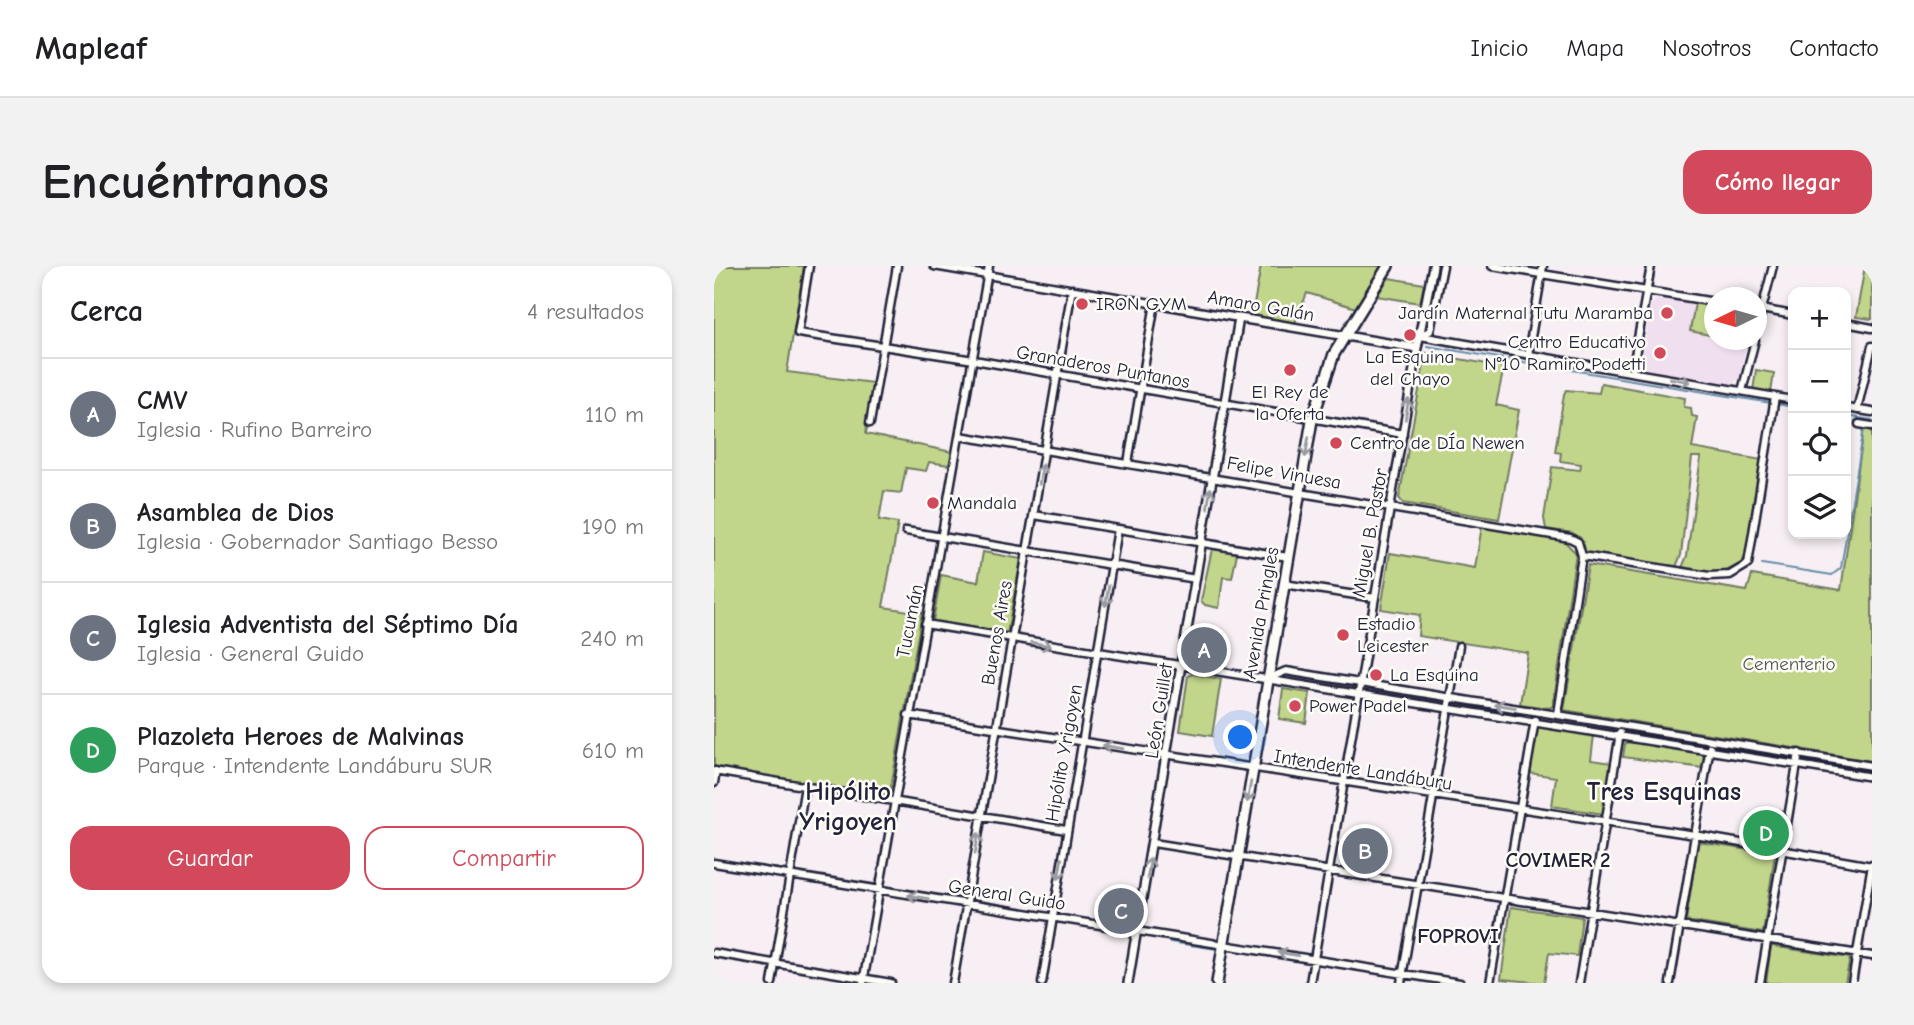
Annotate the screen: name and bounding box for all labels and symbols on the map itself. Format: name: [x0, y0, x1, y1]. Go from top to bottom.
street label: Amaro Galán: [1206, 286, 1316, 326]
north arrow: [1704, 287, 1767, 350]
place label: IRON GYM: [1096, 293, 1187, 315]
marker: IRON GYM: [1074, 296, 1090, 312]
place label: Jardín Maternal Tutu Maramba: [1398, 302, 1653, 324]
marker: Jardín Maternal Tutu Maramba: [1659, 305, 1675, 321]
marker: La Esquina del Chayo: [1402, 327, 1418, 343]
place label: Centro Educativo N°10 Ramiro Podetti: [1484, 331, 1646, 375]
street label: Granaderos Puntanos: [1015, 341, 1192, 393]
marker: Centro Educativo N°10 Ramiro Podetti: [1652, 345, 1668, 361]
place label: La Esquina del Chayo: [1366, 346, 1454, 390]
marker: El Rey de la Oferta: [1282, 362, 1298, 378]
one-way arrow: [1668, 374, 1691, 387]
place label: El Rey de la Oferta: [1251, 381, 1329, 425]
one-way arrow: [1401, 398, 1414, 420]
place label: Centro de DÍa Newen: [1350, 432, 1525, 454]
one-way arrow: [1300, 435, 1313, 458]
marker: Centro de DÍa Newen: [1328, 435, 1344, 451]
street label: Felipe Vinuesa: [1225, 452, 1343, 494]
one-way arrow: [1035, 463, 1048, 486]
street label: Miguel B. Pastor: [1348, 466, 1392, 599]
one-way arrow: [1203, 487, 1216, 510]
place label: Mandala: [947, 492, 1017, 514]
marker: Mandala: [925, 495, 941, 511]
street label: Avenida Pringles: [1239, 545, 1283, 681]
street label: Buenos Aires: [977, 579, 1017, 687]
street label: Tucumán: [892, 582, 928, 660]
one-way arrow: [1100, 584, 1113, 607]
place label: Estadio Leicester: [1357, 613, 1429, 657]
pin: A: [1181, 624, 1227, 676]
marker: Estadio Leicester: [1335, 627, 1351, 643]
one-way arrow: [1029, 638, 1052, 651]
park label: Cementerio: [1742, 653, 1836, 675]
street label: León Guillet: [1141, 661, 1178, 760]
place label: La Esquina: [1390, 664, 1479, 686]
marker: La Esquina: [1368, 667, 1384, 683]
street label: Hipólito Yrigoyen: [1041, 682, 1087, 824]
place label: Power Padel: [1309, 695, 1407, 717]
marker: Power Padel: [1287, 698, 1303, 714]
one-way arrow: [1495, 699, 1517, 712]
your location: [1223, 720, 1257, 754]
one-way arrow: [1102, 740, 1125, 753]
street label: Intendente Landáburu: [1272, 745, 1454, 795]
district label: Hipólito Yrigoyen: [799, 777, 897, 837]
district label: Tres Esquinas: [1587, 777, 1741, 807]
one-way arrow: [1242, 781, 1255, 803]
pin: D: [1743, 807, 1789, 859]
pin: B: [1342, 825, 1388, 877]
one-way arrow: [971, 832, 984, 855]
district label: COVIMER 2: [1506, 848, 1610, 872]
one-way arrow: [1053, 857, 1066, 880]
one-way arrow: [1143, 857, 1156, 879]
street label: General Guido: [947, 875, 1067, 915]
pin: C: [1098, 885, 1144, 937]
one-way arrow: [907, 890, 930, 903]
district label: FOPROVI: [1417, 924, 1499, 948]
one-way arrow: [1277, 947, 1300, 960]

